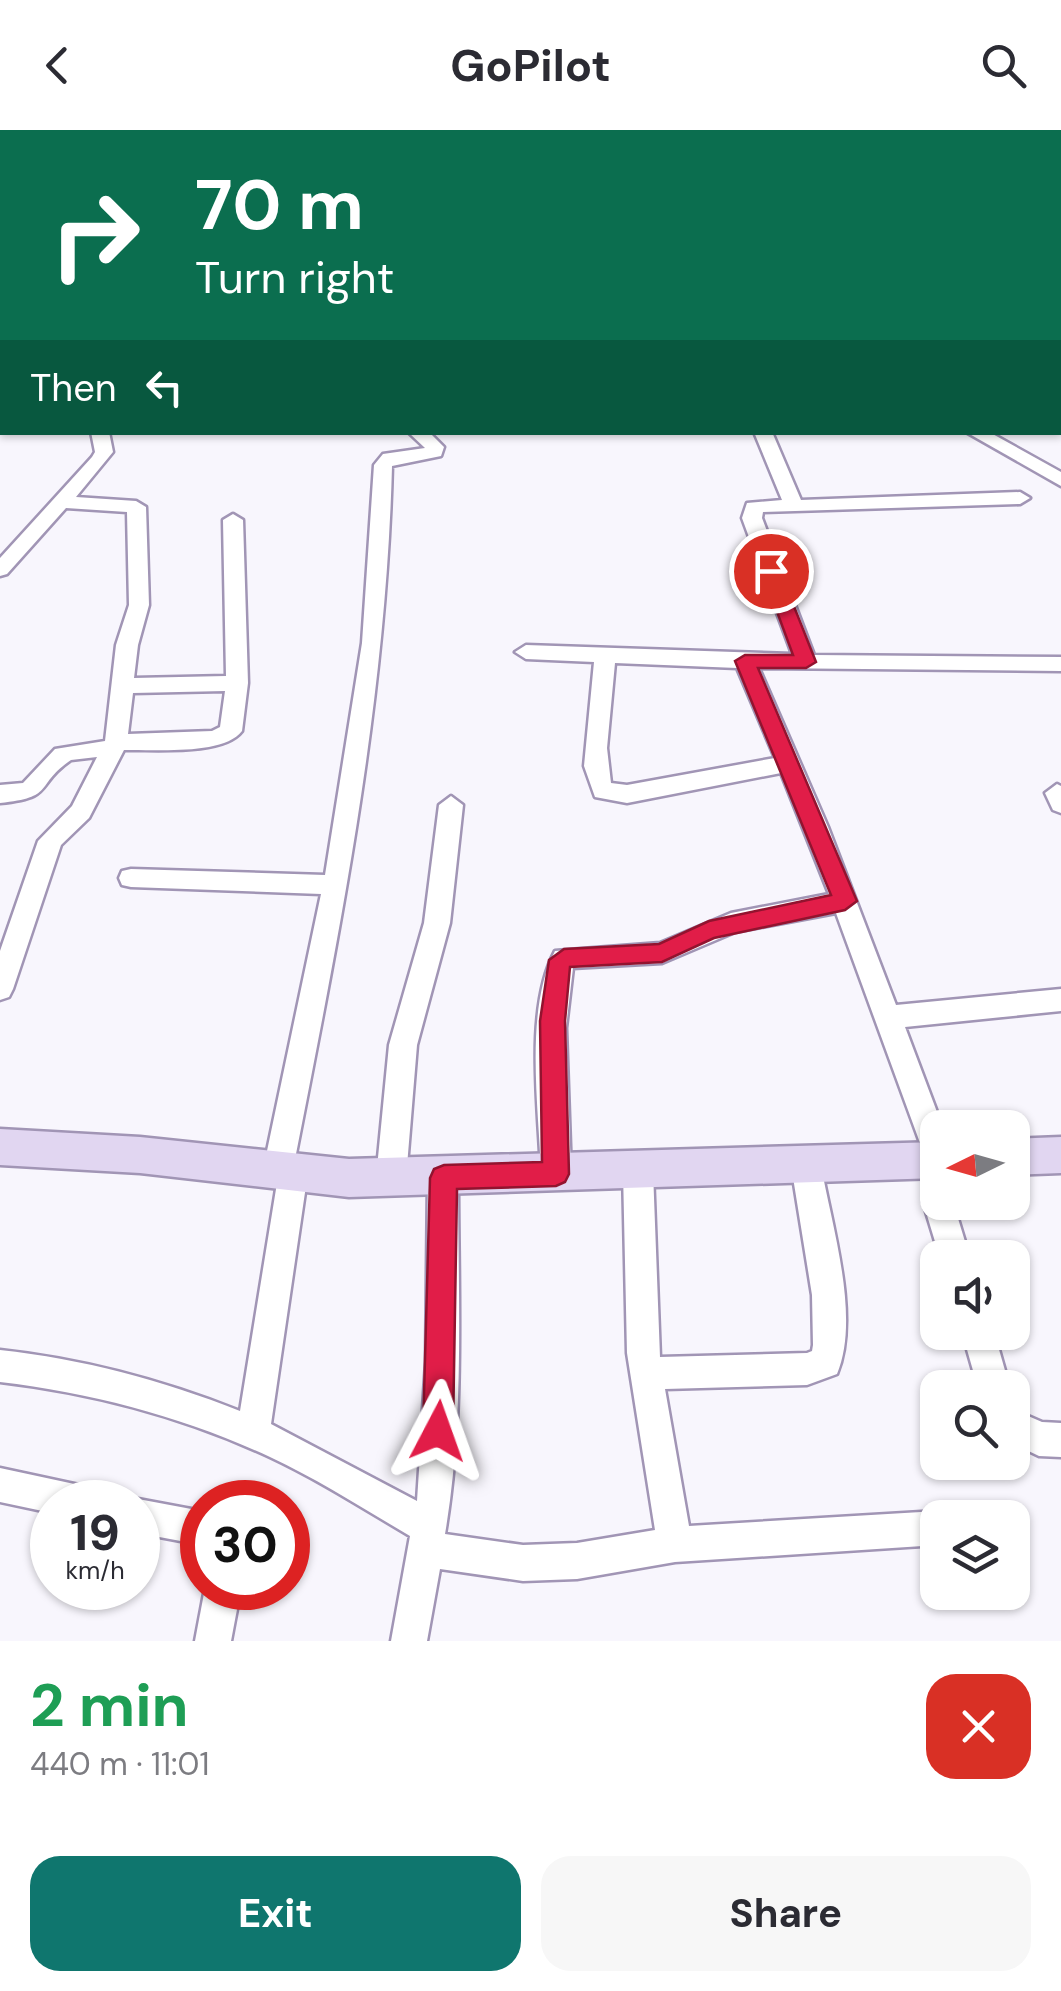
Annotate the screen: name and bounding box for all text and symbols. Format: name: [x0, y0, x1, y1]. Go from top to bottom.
text: GoPilot: [450, 36, 611, 95]
icon: back: [30, 38, 85, 93]
icon: search: [976, 38, 1031, 93]
text: 70 m: [195, 160, 364, 251]
icon: right: [30, 170, 160, 300]
text: Turn right: [195, 248, 394, 307]
icon: left: [137, 360, 192, 415]
text: Then: [30, 363, 117, 413]
pin: [729, 529, 814, 614]
icon: arrive: [744, 544, 799, 599]
north arrow: [920, 1110, 1030, 1220]
map controls: [920, 1110, 1030, 1610]
button: sound: [920, 1240, 1030, 1350]
button: search: [920, 1370, 1030, 1480]
position arrow: [386, 1379, 490, 1483]
speed limit sign: 30: [180, 1480, 310, 1610]
text: 19: [70, 1500, 120, 1566]
button: layers: [920, 1500, 1030, 1610]
text: km/h: [65, 1554, 125, 1587]
text: 2 min: [30, 1666, 189, 1745]
button: close: [926, 1674, 1031, 1779]
text: 440 m · 11:01: [30, 1743, 209, 1785]
button: Exit: [30, 1856, 521, 1971]
button: Share: [541, 1856, 1031, 1971]

